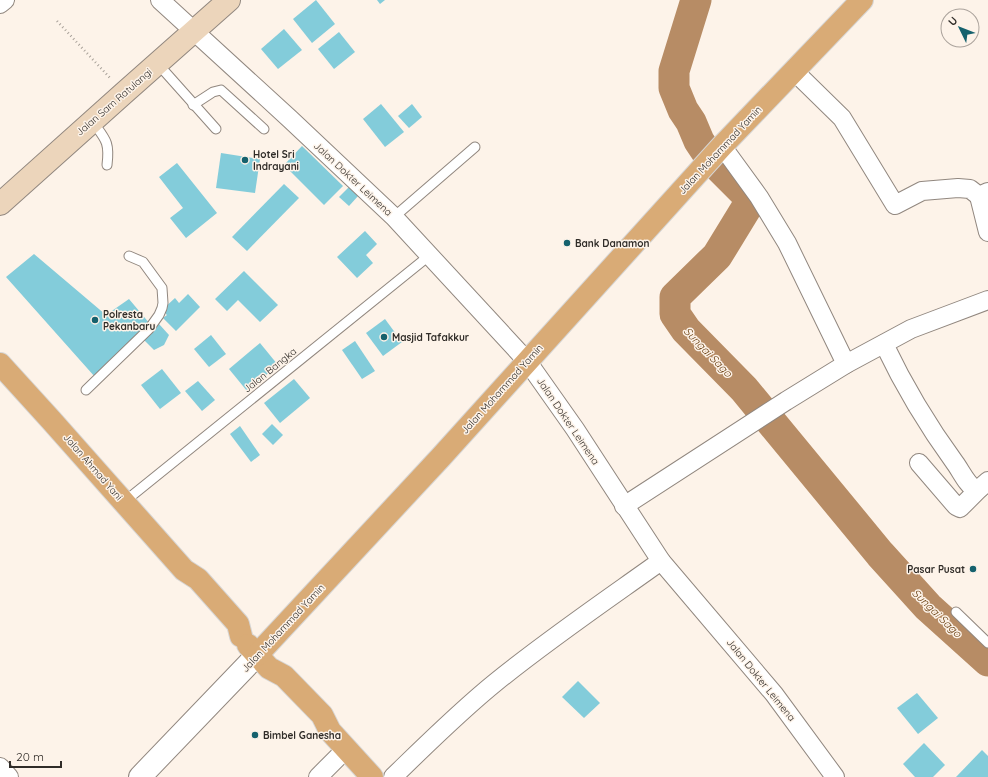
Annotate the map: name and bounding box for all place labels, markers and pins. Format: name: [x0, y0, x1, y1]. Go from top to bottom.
place label: Hotel Sri Indrayani: [253, 148, 299, 173]
marker: Hotel Sri Indrayani: [240, 155, 250, 165]
place label: Bank Danamon: [575, 237, 649, 250]
marker: Bank Danamon: [562, 238, 572, 248]
place label: Polresta Pekanbaru: [103, 308, 156, 333]
marker: Polresta Pekanbaru: [90, 315, 100, 325]
place label: Masjid Tafakkur: [392, 331, 470, 344]
marker: Masjid Tafakkur: [379, 332, 389, 342]
place label: Pasar Pusat: [907, 563, 965, 576]
marker: Pasar Pusat: [968, 564, 978, 574]
place label: Bimbel Ganesha: [263, 729, 341, 742]
marker: Bimbel Ganesha: [250, 730, 260, 740]

